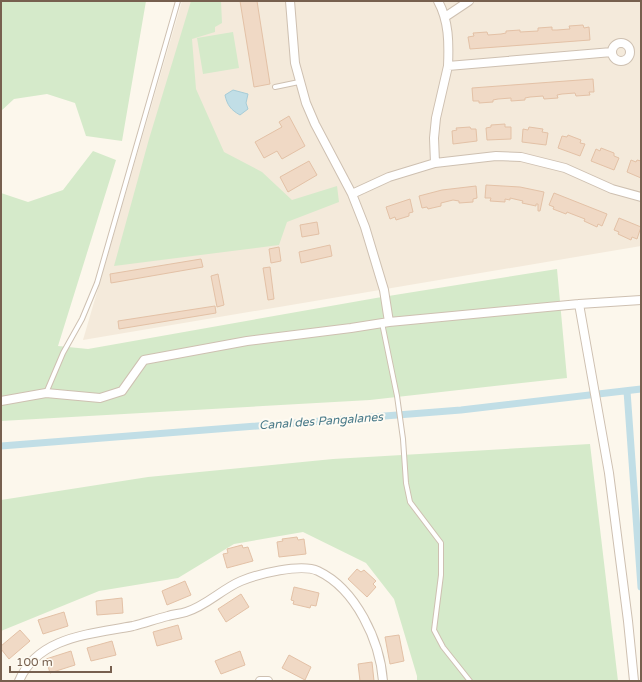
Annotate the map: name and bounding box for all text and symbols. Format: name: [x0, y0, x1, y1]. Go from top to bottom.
water label: Canal des Pangalanes: [259, 410, 385, 432]
scale bar: [10, 648, 111, 674]
text: 100 m: [16, 655, 53, 669]

